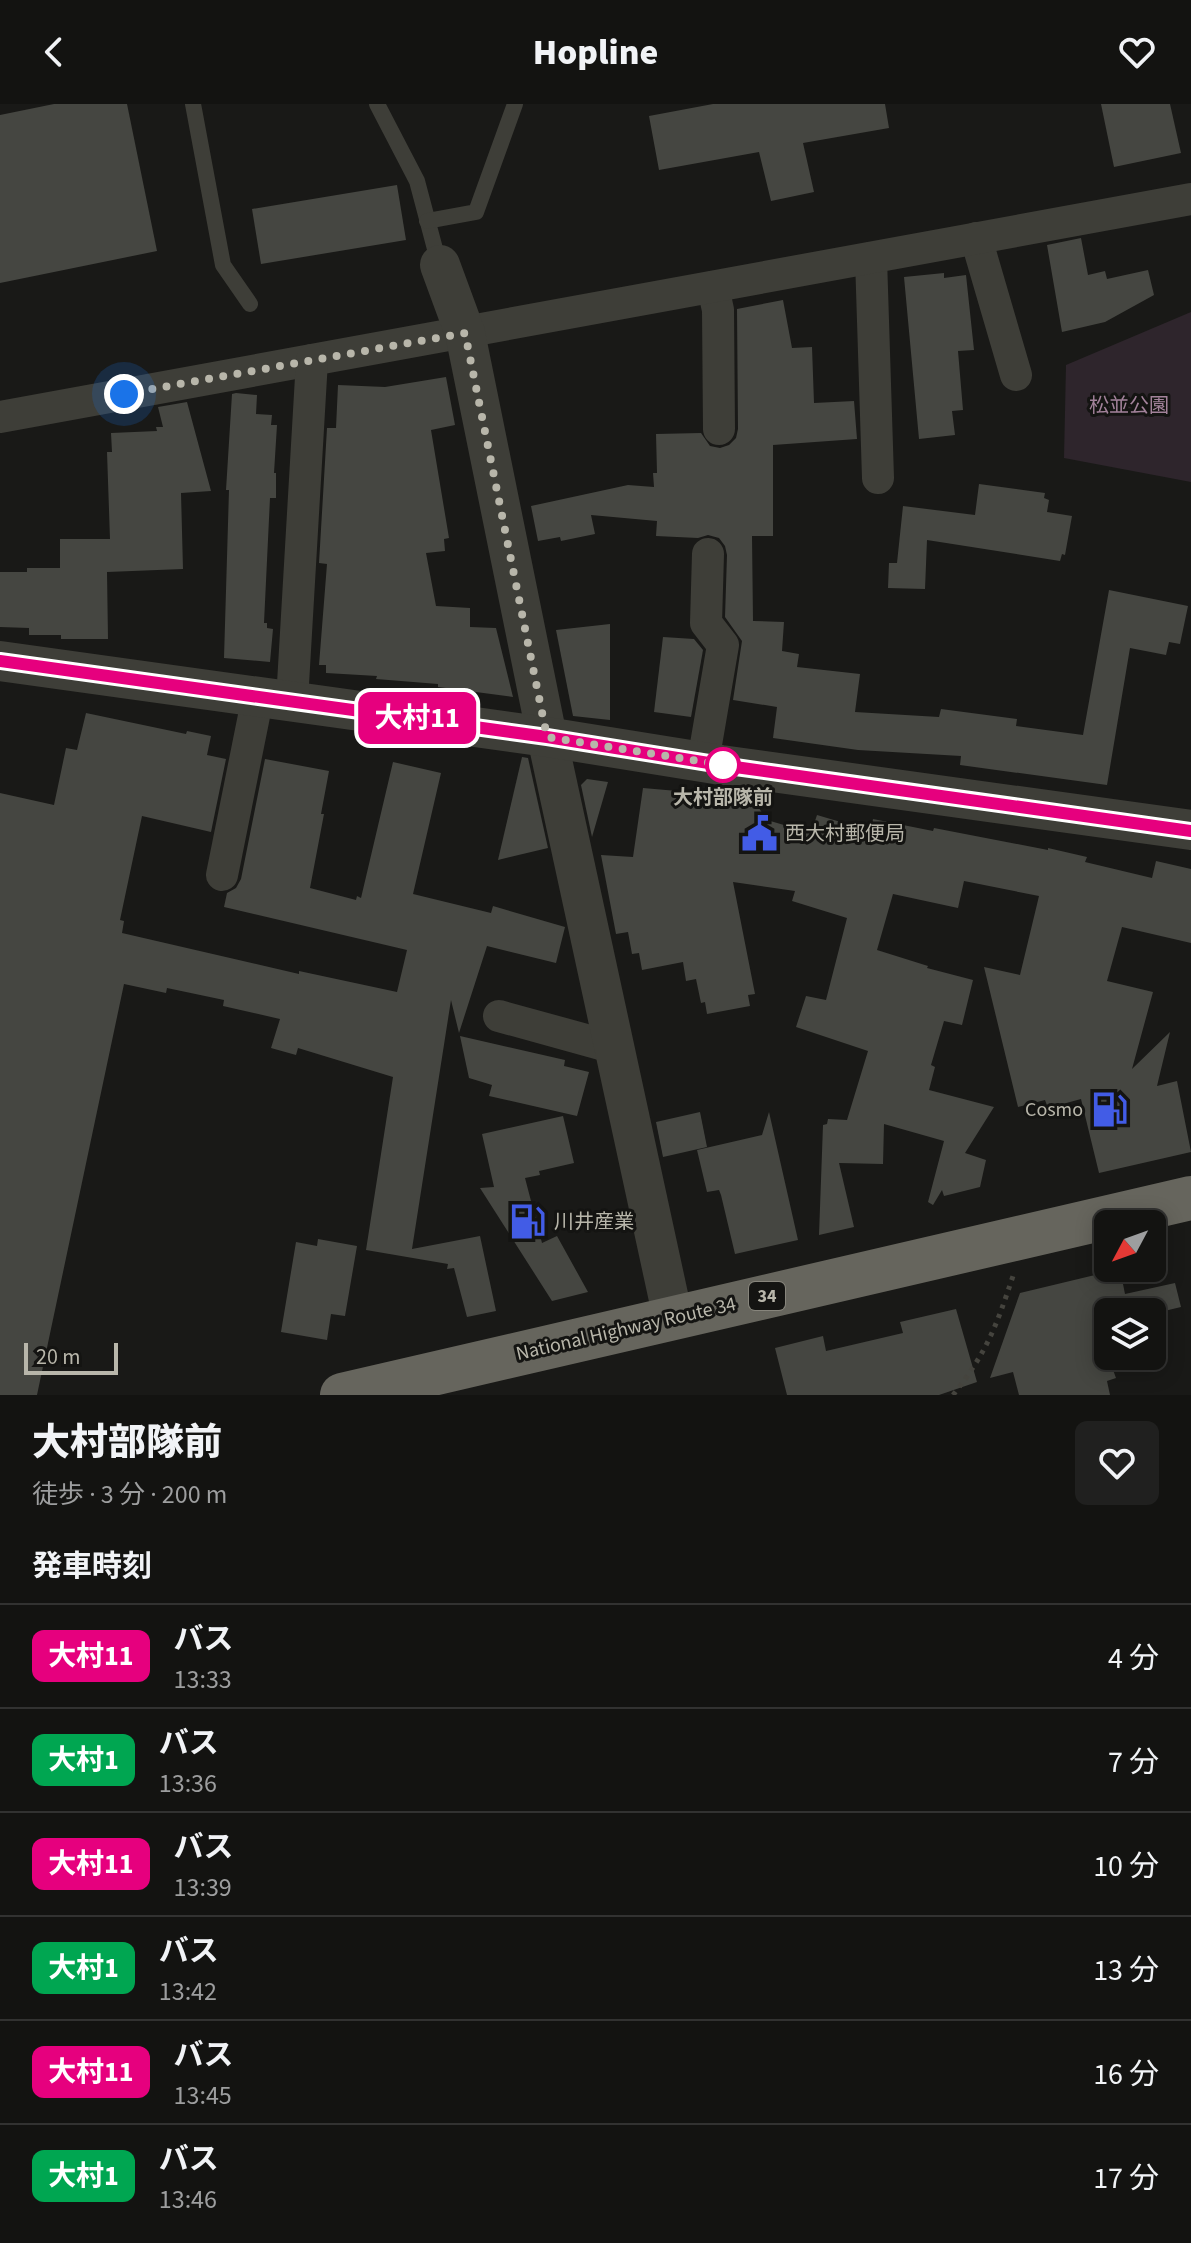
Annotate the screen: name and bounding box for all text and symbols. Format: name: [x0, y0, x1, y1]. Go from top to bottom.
text: Hopline: [533, 27, 658, 78]
icon: back: [32, 30, 76, 74]
icon: heart: [1115, 30, 1159, 74]
your location: [104, 374, 144, 414]
park label: 松並公園: [1089, 392, 1169, 420]
line badge: 大村11: [361, 692, 473, 744]
text: 大村11: [374, 698, 460, 738]
marker: 大村部隊前: [706, 748, 740, 782]
place label: 大村部隊前: [673, 784, 773, 812]
public building icon: 西大村郵便局: [740, 815, 778, 853]
place label: 西大村郵便局: [785, 820, 905, 848]
fuel station icon: Cosmo: [1090, 1091, 1128, 1129]
place label: Cosmo: [1025, 1096, 1083, 1124]
fuel station icon: 川井産業: [509, 1203, 547, 1241]
place label: 川井産業: [554, 1208, 634, 1236]
north arrow: [1094, 1210, 1166, 1282]
map controls: [1094, 1210, 1166, 1370]
road number: 34: [749, 1282, 785, 1310]
street label: National Highway Route 34: [513, 1290, 739, 1368]
button: layers: [1094, 1298, 1166, 1370]
scale bar: [24, 1339, 118, 1375]
text: 20 m: [36, 1341, 81, 1373]
text: 大村部隊前: [32, 1416, 222, 1470]
button: heart: [1075, 1421, 1159, 1505]
text: 徒歩 · 3 分 · 200 m: [32, 1476, 227, 1513]
text: 発車時刻: [32, 1545, 152, 1588]
text: バス: [174, 1618, 234, 1661]
text: 大村11: [48, 1636, 134, 1676]
text: 4 分: [1108, 1637, 1159, 1680]
text: 13:33: [174, 1661, 232, 1698]
text: バス: [159, 1722, 219, 1765]
text: 大村1: [48, 1740, 119, 1780]
text: 7 分: [1108, 1741, 1159, 1784]
text: 13:36: [159, 1765, 217, 1802]
text: バス: [174, 1826, 234, 1869]
text: 大村11: [48, 1844, 134, 1884]
text: 10 分: [1093, 1845, 1159, 1888]
text: 13:39: [174, 1869, 232, 1906]
text: バス: [159, 1930, 219, 1973]
text: 大村1: [48, 1948, 119, 1988]
text: 13 分: [1093, 1949, 1159, 1992]
text: 13:42: [159, 1973, 217, 2010]
text: バス: [174, 2034, 234, 2077]
text: 大村11: [48, 2052, 134, 2092]
text: 16 分: [1093, 2053, 1159, 2096]
text: 13:45: [174, 2077, 232, 2114]
text: バス: [159, 2138, 219, 2181]
text: 大村1: [48, 2156, 119, 2196]
text: 17 分: [1093, 2157, 1159, 2200]
text: 13:46: [159, 2181, 217, 2218]

